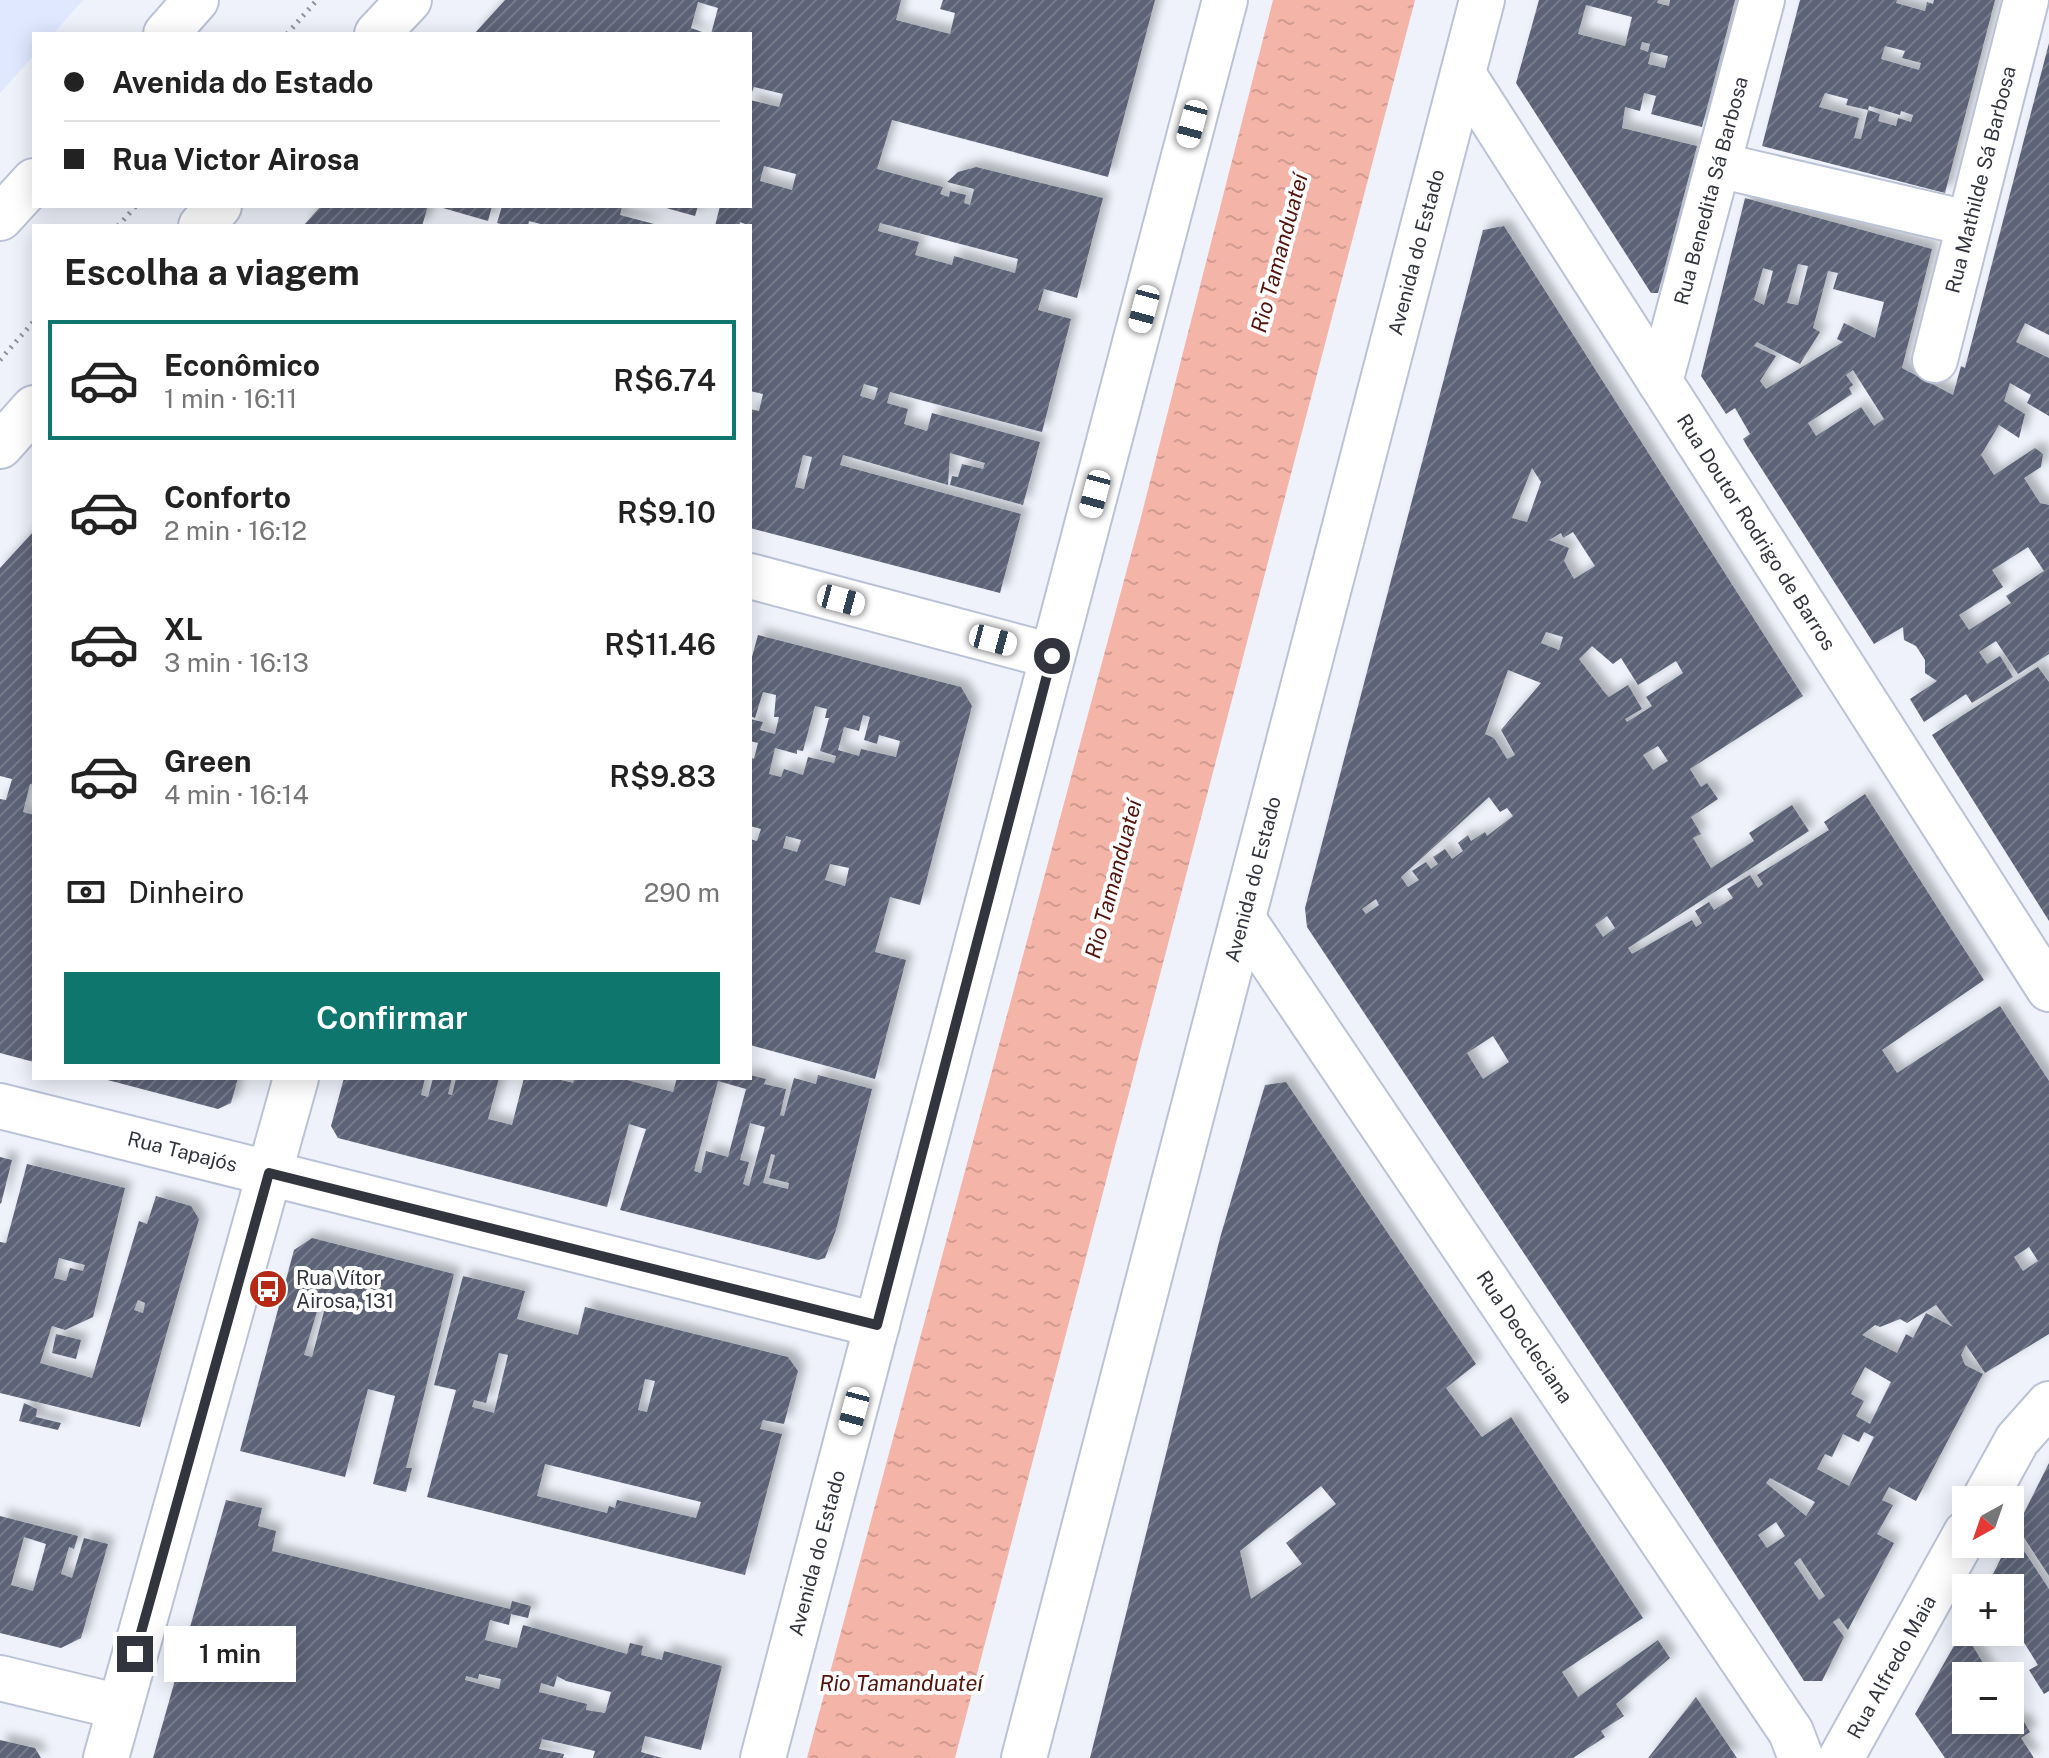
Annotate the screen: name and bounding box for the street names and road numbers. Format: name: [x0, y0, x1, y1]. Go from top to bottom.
street label: Rua Mathilde Sá Barbosa: [1940, 64, 2021, 296]
street label: Rua Benedita Sá Barbosa: [1669, 74, 1753, 307]
street label: Avenida do Estado: [1383, 167, 1449, 338]
street label: Rua Doutor Rodrigo de Barros: [1672, 409, 1841, 655]
street label: Avenida do Estado: [1220, 794, 1286, 965]
street label: Rua Tapajós: [125, 1126, 240, 1177]
street label: Rua Deocleciana: [1472, 1266, 1578, 1408]
street label: Avenida do Estado: [784, 1467, 850, 1638]
street label: Rua Alfredo Maia: [1842, 1591, 1941, 1743]

